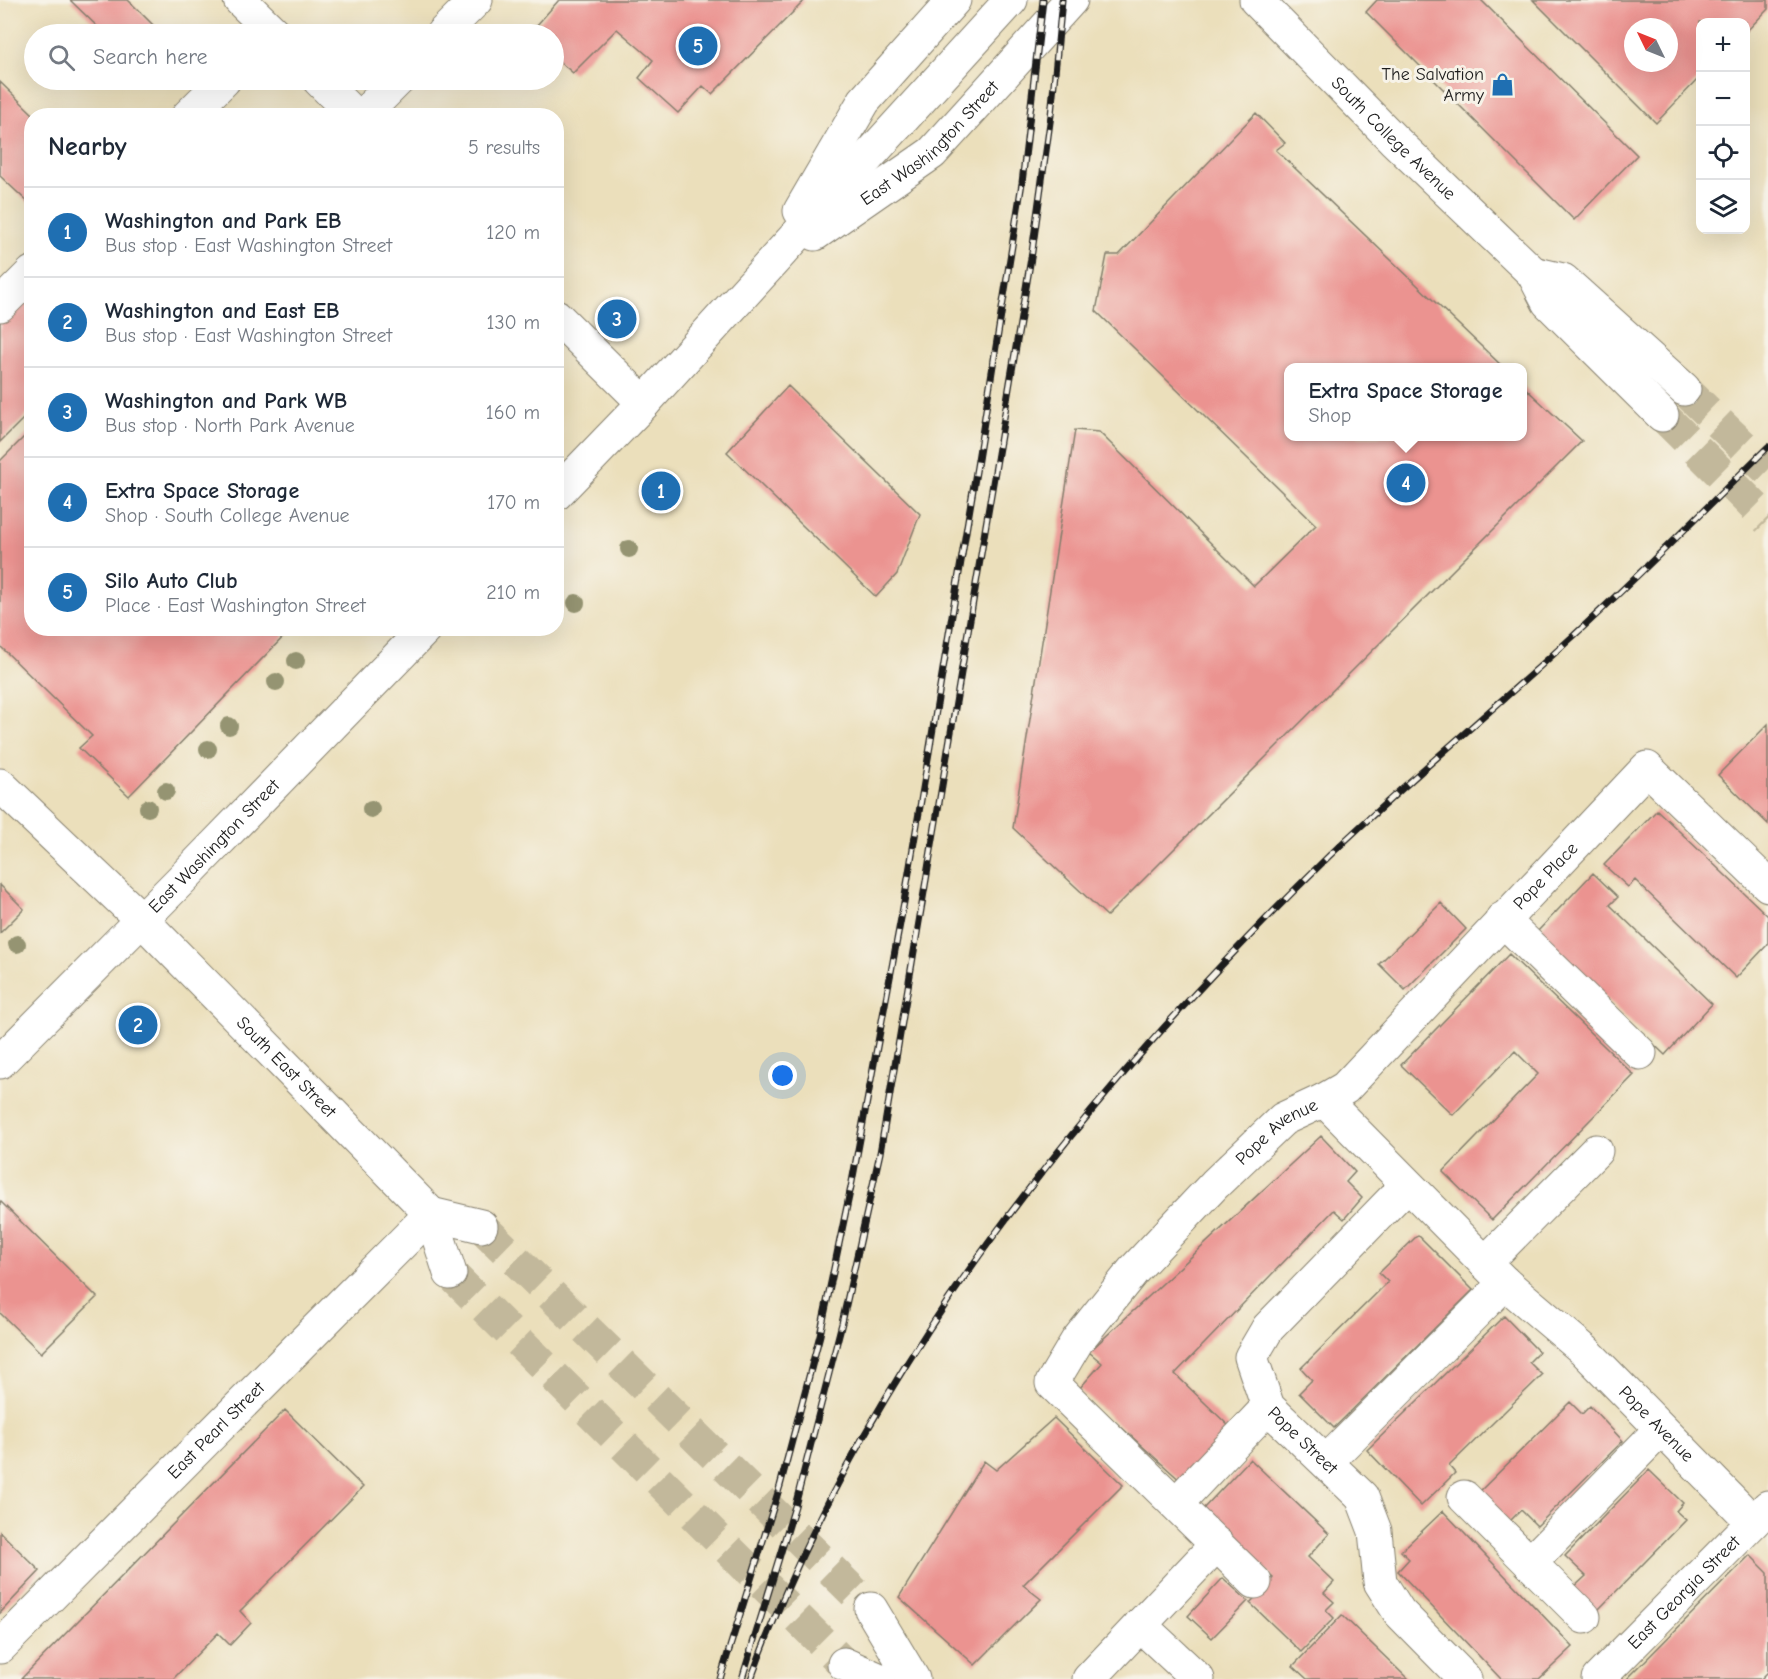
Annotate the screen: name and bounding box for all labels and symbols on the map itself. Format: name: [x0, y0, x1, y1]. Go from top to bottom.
north arrow: [1624, 18, 1678, 72]
pin: 5: [678, 24, 718, 68]
place label: The Salvation Army: [1382, 64, 1485, 106]
shop icon: The Salvation Army: [1489, 71, 1515, 97]
street label: South College Avenue: [1327, 72, 1460, 204]
street label: East Washington Street: [856, 76, 1004, 210]
pin: 3: [598, 296, 636, 342]
pin: 4: [1386, 460, 1426, 506]
pin: 1: [642, 468, 680, 514]
street label: East Washington Street: [144, 774, 284, 917]
street label: Pope Place: [1509, 838, 1582, 914]
pin: 2: [118, 1002, 158, 1048]
street label: South East Street: [232, 1012, 341, 1123]
your location: [768, 1061, 797, 1090]
street label: Pope Avenue: [1231, 1094, 1321, 1169]
street label: East Pearl Street: [163, 1376, 269, 1483]
street label: Pope Avenue: [1615, 1381, 1698, 1466]
street label: Pope Street: [1264, 1402, 1343, 1479]
street label: East Georgia Street: [1623, 1531, 1745, 1653]

